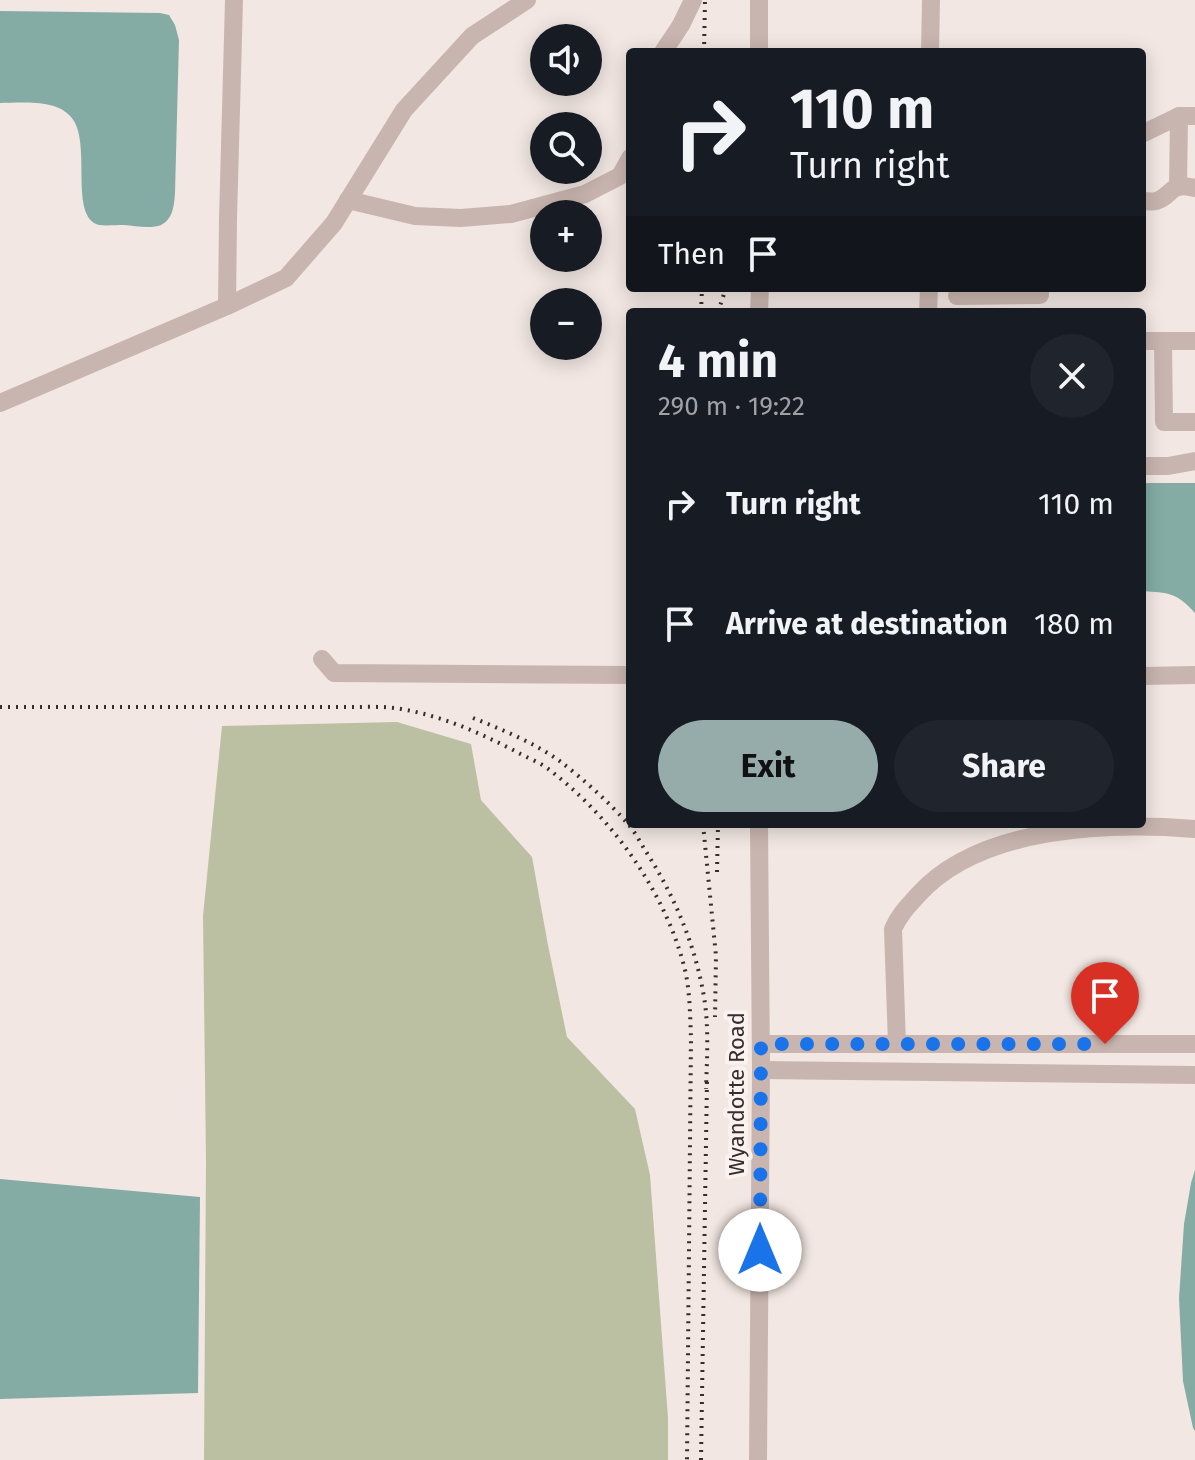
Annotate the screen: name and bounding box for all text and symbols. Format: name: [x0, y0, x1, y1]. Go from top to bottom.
map controls: [530, 24, 602, 360]
button: sound: [530, 24, 602, 96]
text: 110 m: [790, 76, 934, 143]
icon: right: [658, 80, 762, 184]
button: search: [530, 112, 602, 184]
text: Turn right: [790, 144, 950, 188]
button: +: [530, 200, 602, 272]
icon: arrive: [741, 232, 785, 276]
text: Then: [658, 236, 725, 272]
button: −: [530, 288, 602, 360]
text: 4 min: [658, 332, 778, 390]
button: close: [1030, 334, 1114, 418]
text: 290 m · 19:22: [658, 391, 805, 422]
icon: right: [658, 482, 702, 526]
text: Turn right: [726, 486, 861, 522]
text: 110 m: [1038, 486, 1114, 522]
icon: arrive: [658, 602, 702, 646]
text: Arrive at destination: [726, 606, 1008, 642]
text: 180 m: [1034, 606, 1114, 642]
button: Exit: [658, 720, 878, 812]
button: Share: [894, 720, 1114, 812]
pin: [1071, 962, 1139, 1044]
icon: arrive: [1083, 974, 1127, 1018]
street label: Wyandotte Road: [723, 1012, 750, 1176]
position arrow: [718, 1208, 802, 1292]

